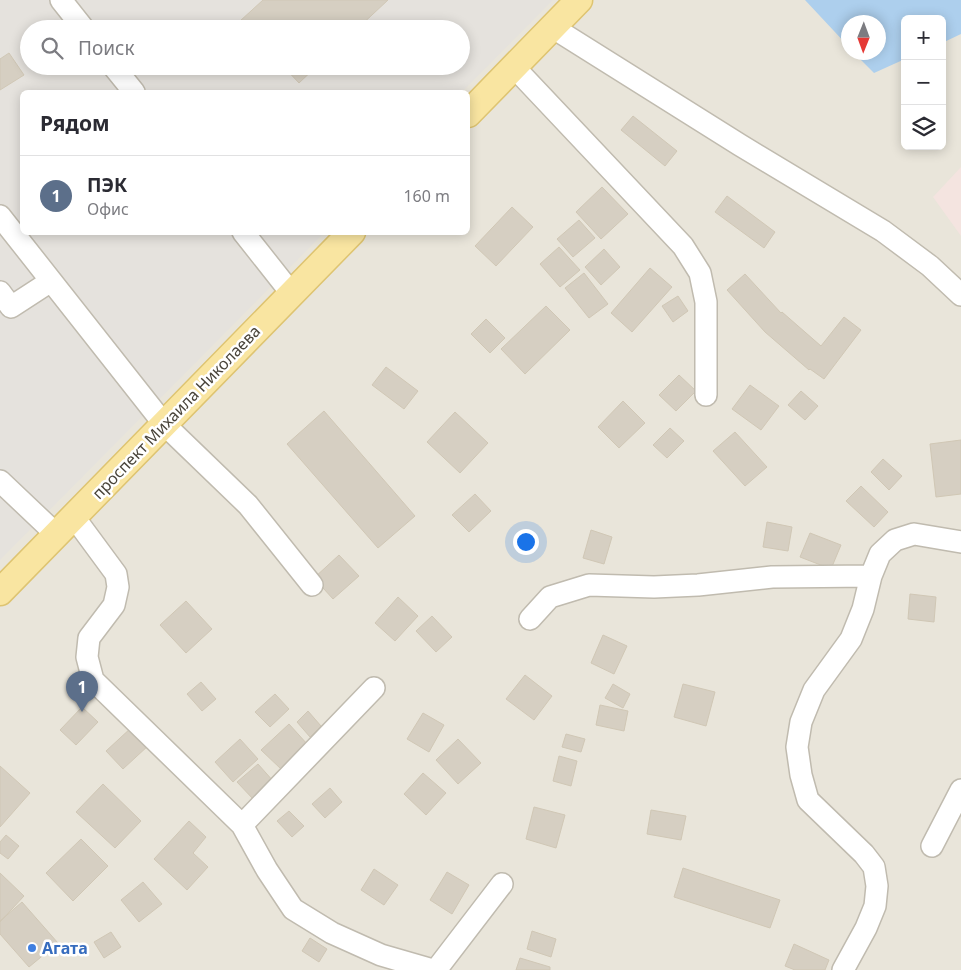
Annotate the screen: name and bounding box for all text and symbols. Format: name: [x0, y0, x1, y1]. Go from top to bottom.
north arrow: [841, 15, 886, 60]
map controls: [901, 15, 946, 150]
button: +: [901, 15, 946, 60]
search box: [20, 20, 470, 75]
icon: search: [38, 34, 66, 62]
text: Поиск: [78, 35, 134, 61]
button: −: [901, 60, 946, 105]
button: layers: [901, 105, 946, 150]
text: Рядом: [40, 109, 110, 137]
text: ПЭК: [87, 172, 127, 198]
text: 1: [51, 185, 61, 207]
text: 160 m: [403, 185, 450, 207]
text: Офис: [87, 198, 129, 220]
street label: проспект Михаила Николаева: [87, 320, 265, 504]
your location: [513, 529, 539, 555]
pin: 1: [66, 671, 98, 712]
place label: Агата: [42, 937, 88, 959]
marker: Агата: [26, 942, 38, 954]

